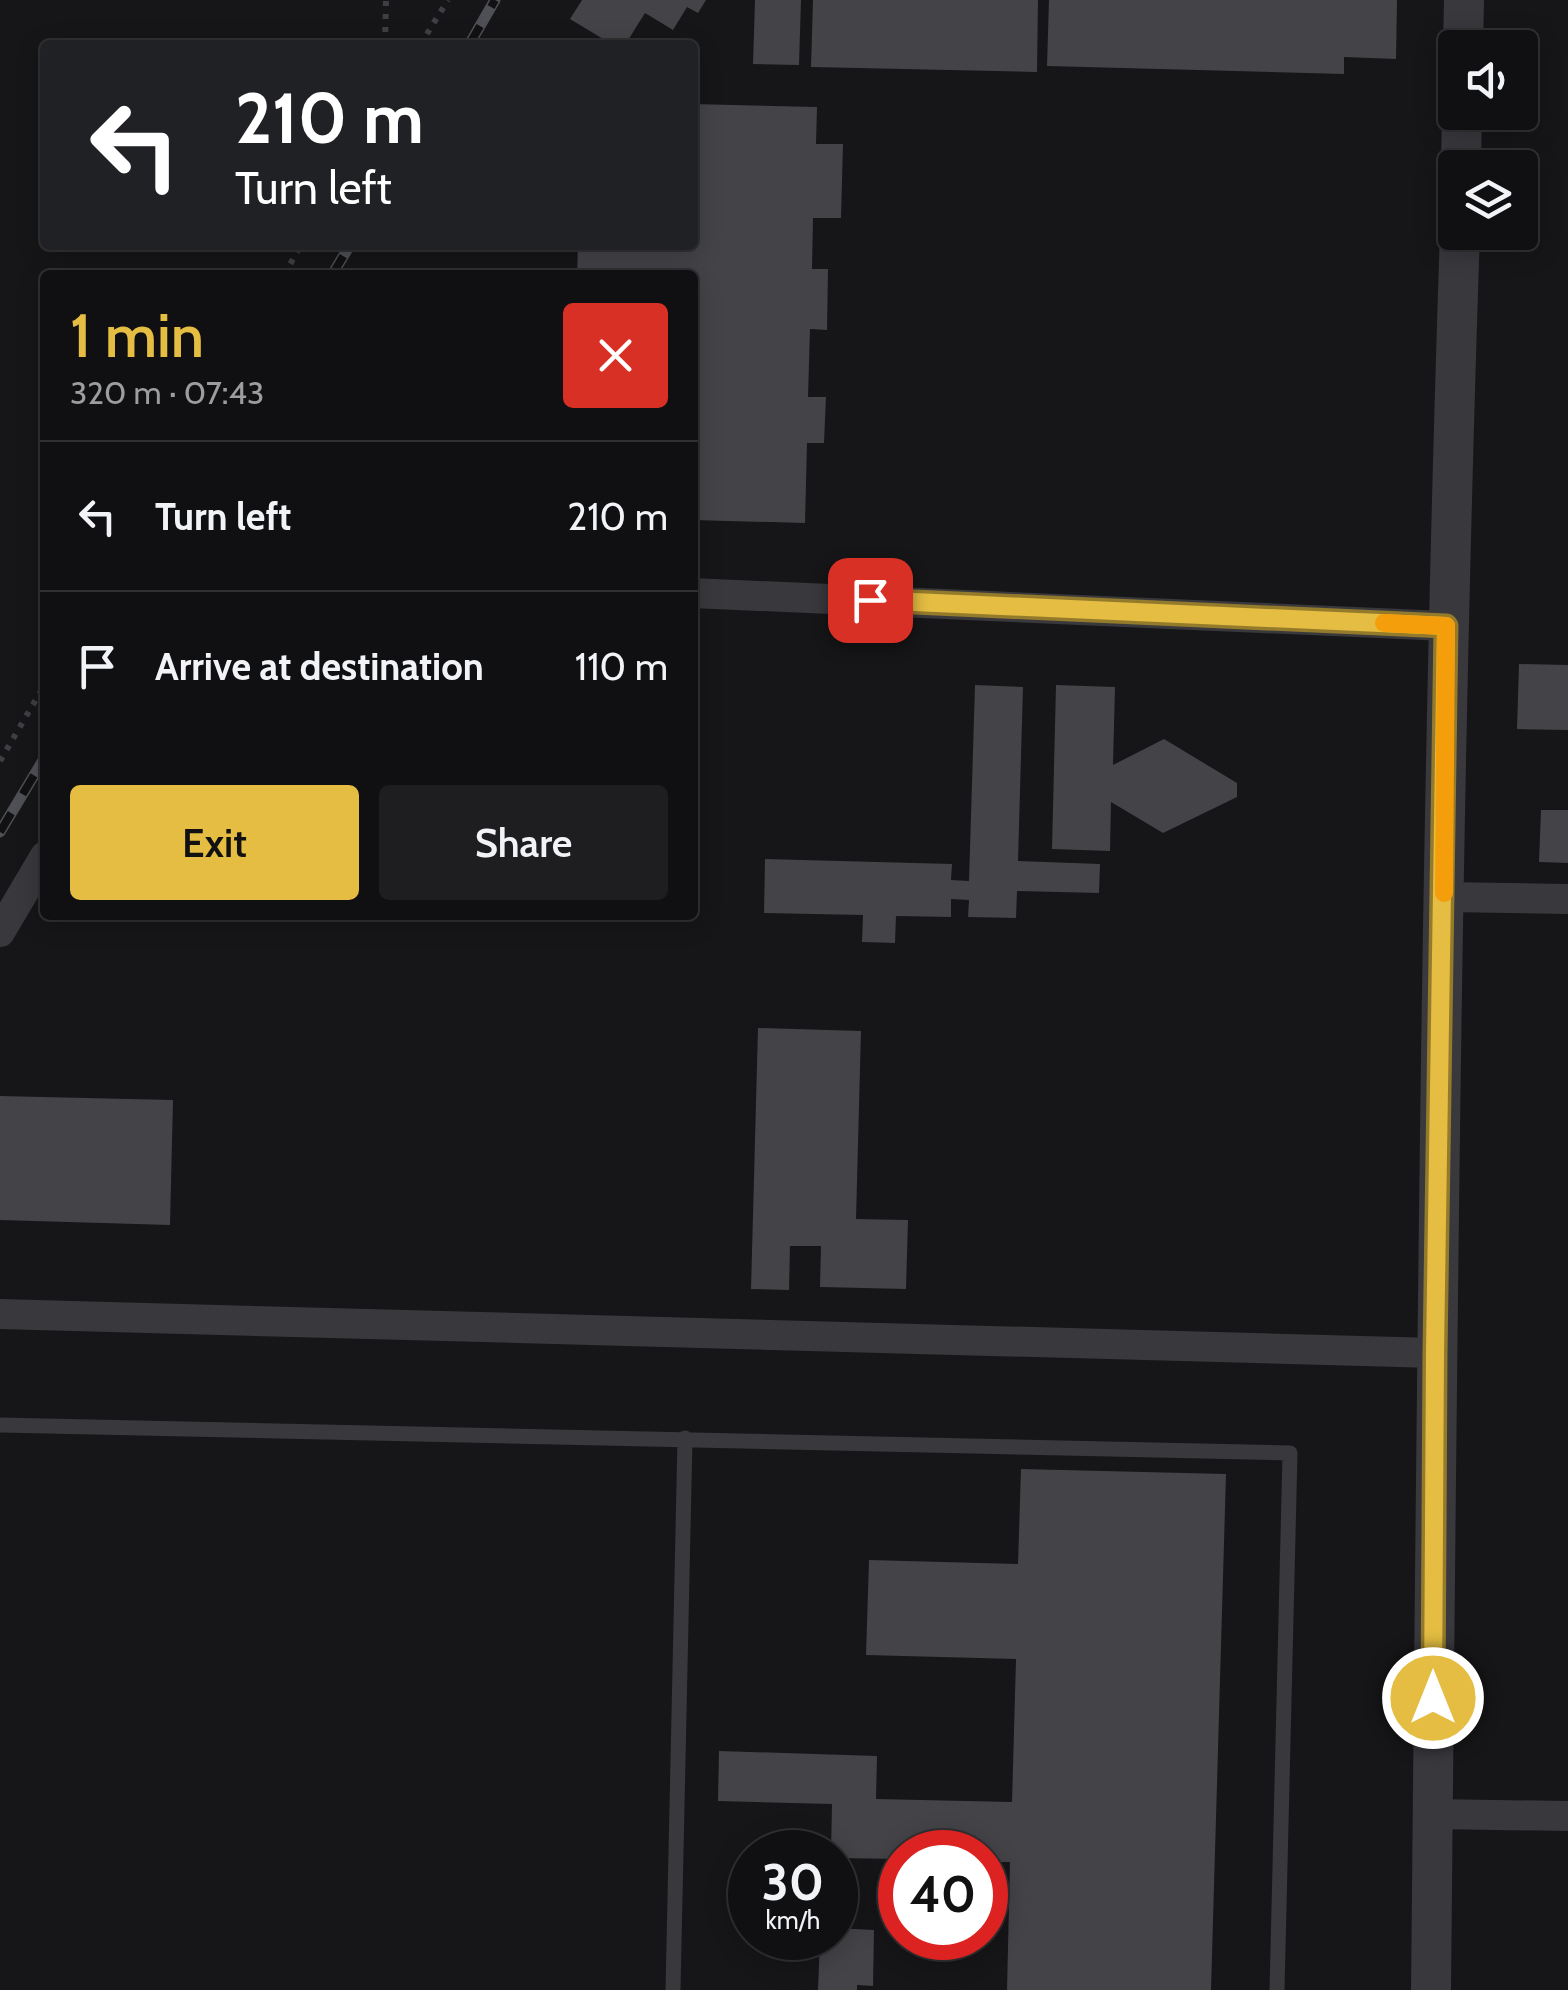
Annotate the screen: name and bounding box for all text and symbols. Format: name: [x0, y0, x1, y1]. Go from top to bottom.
map controls: [1438, 30, 1538, 250]
button: sound: [1438, 30, 1538, 130]
text: 210 m: [235, 75, 424, 161]
icon: left: [70, 80, 200, 210]
button: layers: [1438, 150, 1538, 250]
text: Turn left: [235, 161, 392, 215]
text: 1 min: [70, 299, 204, 372]
button: close: [563, 303, 668, 408]
text: 320 m · 07:43: [70, 373, 264, 412]
icon: left: [70, 489, 125, 544]
text: Turn left: [155, 493, 291, 540]
text: 210 m: [567, 493, 668, 540]
pin: [828, 558, 913, 643]
icon: arrive: [843, 573, 898, 628]
icon: arrive: [70, 639, 125, 694]
text: Arrive at destination: [155, 643, 484, 690]
text: 110 m: [575, 643, 668, 690]
button: Exit: [70, 785, 359, 900]
button: Share: [379, 785, 668, 900]
position arrow: [1381, 1646, 1485, 1750]
speed limit sign: 40: [878, 1830, 1008, 1960]
text: 30: [762, 1852, 824, 1913]
text: km/h: [766, 1905, 820, 1935]

